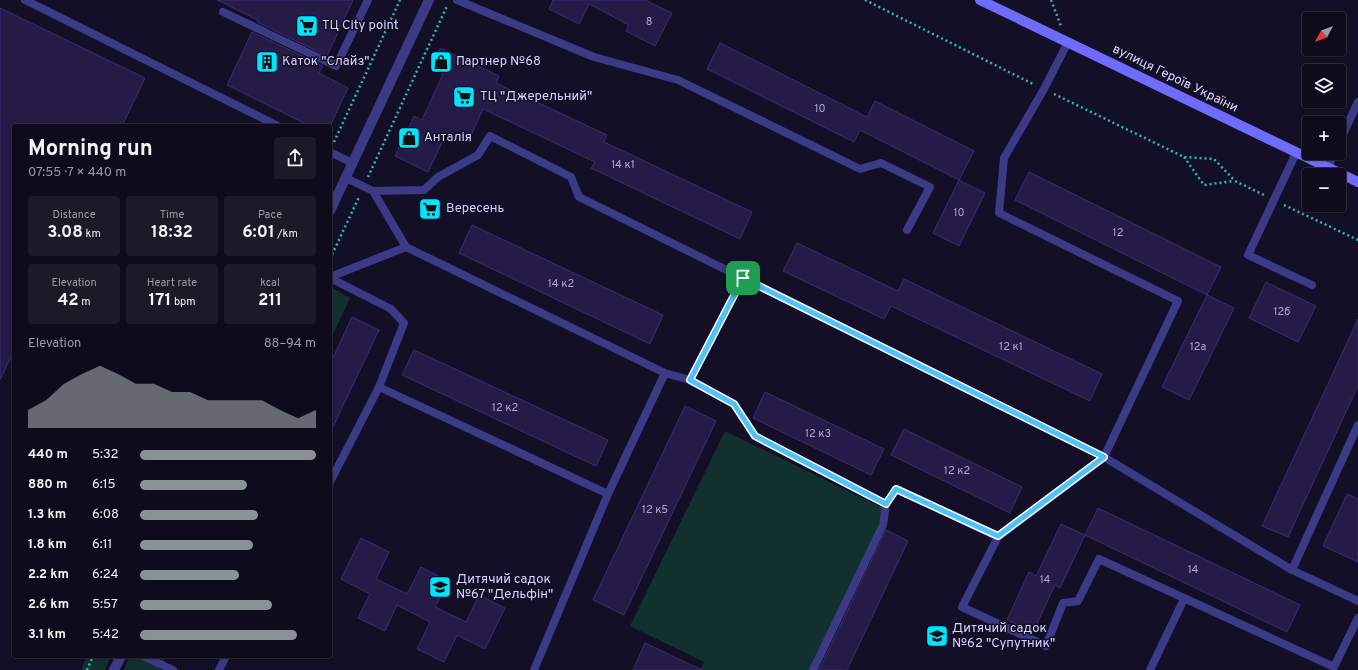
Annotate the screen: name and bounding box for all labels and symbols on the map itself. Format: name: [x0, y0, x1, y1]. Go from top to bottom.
north arrow: [1302, 12, 1346, 56]
supermarket icon: ТЦ City point: [294, 13, 320, 39]
house number: 8: [646, 15, 652, 29]
place label: ТЦ City point: [322, 18, 399, 34]
street label: вулиця Героїв України: [1109, 42, 1241, 116]
building icon: Каток "Слайз": [254, 49, 280, 75]
shop icon: Партнер №68: [428, 49, 454, 75]
place label: Каток "Слайз": [282, 54, 370, 70]
place label: Партнер №68: [456, 54, 541, 70]
supermarket icon: ТЦ "Джерельний": [451, 84, 477, 110]
place label: ТЦ "Джерельний": [480, 89, 592, 105]
house number: 10: [814, 102, 826, 116]
shop icon: Анталія: [396, 125, 422, 151]
place label: Анталія: [424, 130, 472, 146]
house number: 14 к1: [611, 158, 635, 172]
supermarket icon: Вересень: [417, 196, 443, 222]
place label: Вересень: [446, 201, 505, 217]
house number: 10: [953, 206, 965, 220]
house number: 12: [1113, 226, 1123, 240]
pin: [726, 261, 760, 295]
house number: 14 к2: [548, 277, 574, 291]
house number: 12б: [1274, 305, 1290, 319]
house number: 12 к1: [999, 340, 1023, 354]
house number: 12а: [1190, 340, 1207, 354]
house number: 12 к2: [492, 401, 518, 415]
house number: 12 к3: [805, 427, 831, 441]
house number: 12 к2: [944, 464, 970, 478]
house number: 12 к5: [642, 503, 668, 517]
house number: 14: [1188, 563, 1199, 577]
place label: Дитячий садок №67 "Дельфін": [456, 572, 553, 603]
house number: 14: [1040, 573, 1051, 587]
school or university icon: Дитячий садок №67 "Дельфін": [427, 574, 453, 600]
place label: Дитячий садок №62 "Супутник": [952, 621, 1055, 652]
school or university icon: Дитячий садок №62 "Супутник": [924, 623, 950, 649]

